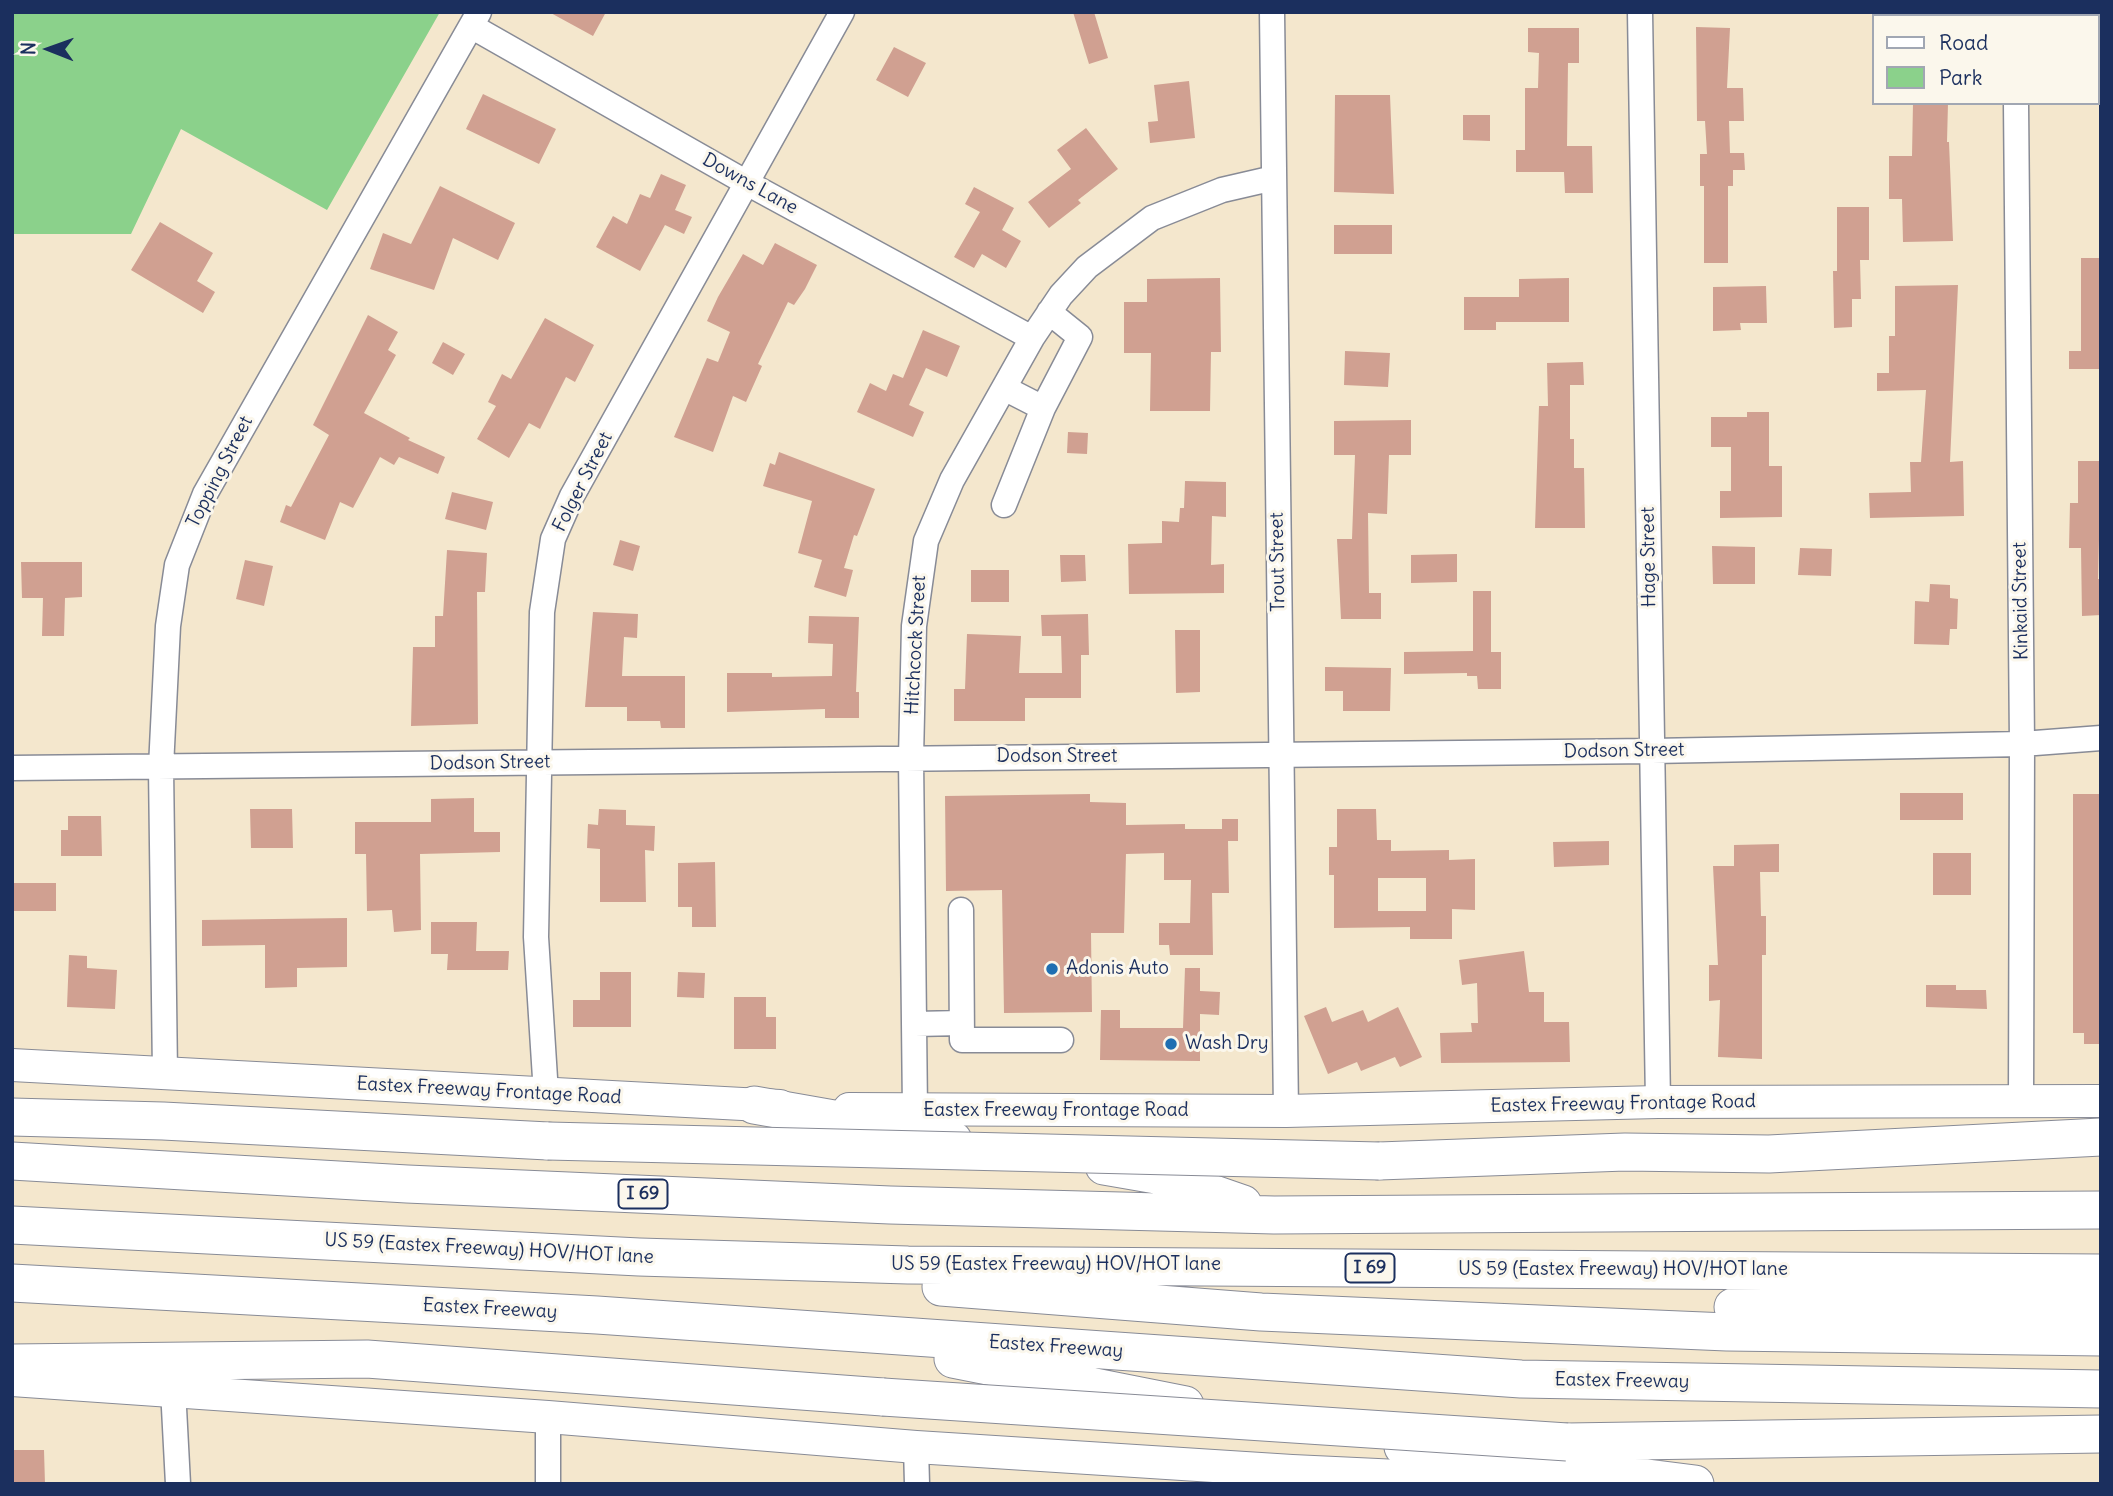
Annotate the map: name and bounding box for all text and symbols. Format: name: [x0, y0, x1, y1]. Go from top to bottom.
north arrow: [14, 14, 84, 84]
legend: [1871, 14, 2099, 105]
text: Road: [1939, 29, 1988, 56]
text: N: [16, 42, 40, 55]
text: Park: [1939, 64, 1982, 91]
street label: Downs Lane: [698, 148, 802, 220]
street label: Topping Street: [182, 412, 258, 532]
street label: Folger Street: [548, 428, 618, 536]
street label: Hage Street: [1637, 507, 1661, 607]
street label: Trout Street: [1266, 512, 1290, 612]
street label: Kinkaid Street: [2009, 542, 2033, 660]
street label: Hitchcock Street: [901, 575, 931, 715]
street label: Dodson Street: [1563, 739, 1685, 763]
street label: Dodson Street: [997, 746, 1117, 768]
street label: Dodson Street: [429, 751, 551, 775]
place label: Adonis Auto: [1066, 958, 1169, 980]
marker: Adonis Auto: [1044, 961, 1060, 977]
place label: Wash Dry: [1185, 1033, 1269, 1055]
marker: Wash Dry: [1163, 1036, 1179, 1052]
street label: Eastex Freeway Frontage Road: [356, 1073, 622, 1109]
street label: Eastex Freeway Frontage Road: [1490, 1090, 1756, 1118]
street label: Eastex Freeway Frontage Road: [923, 1100, 1189, 1122]
road number: I 69: [618, 1180, 668, 1209]
street label: US 59 (Eastex Freeway) HOV/HOT lane: [324, 1229, 654, 1269]
street label: US 59 (Eastex Freeway) HOV/HOT lane: [891, 1254, 1221, 1276]
road number: I 69: [1346, 1254, 1394, 1282]
street label: US 59 (Eastex Freeway) HOV/HOT lane: [1458, 1259, 1788, 1281]
street label: Eastex Freeway: [422, 1294, 558, 1324]
street label: Eastex Freeway: [988, 1331, 1124, 1363]
street label: Eastex Freeway: [1554, 1368, 1690, 1394]

